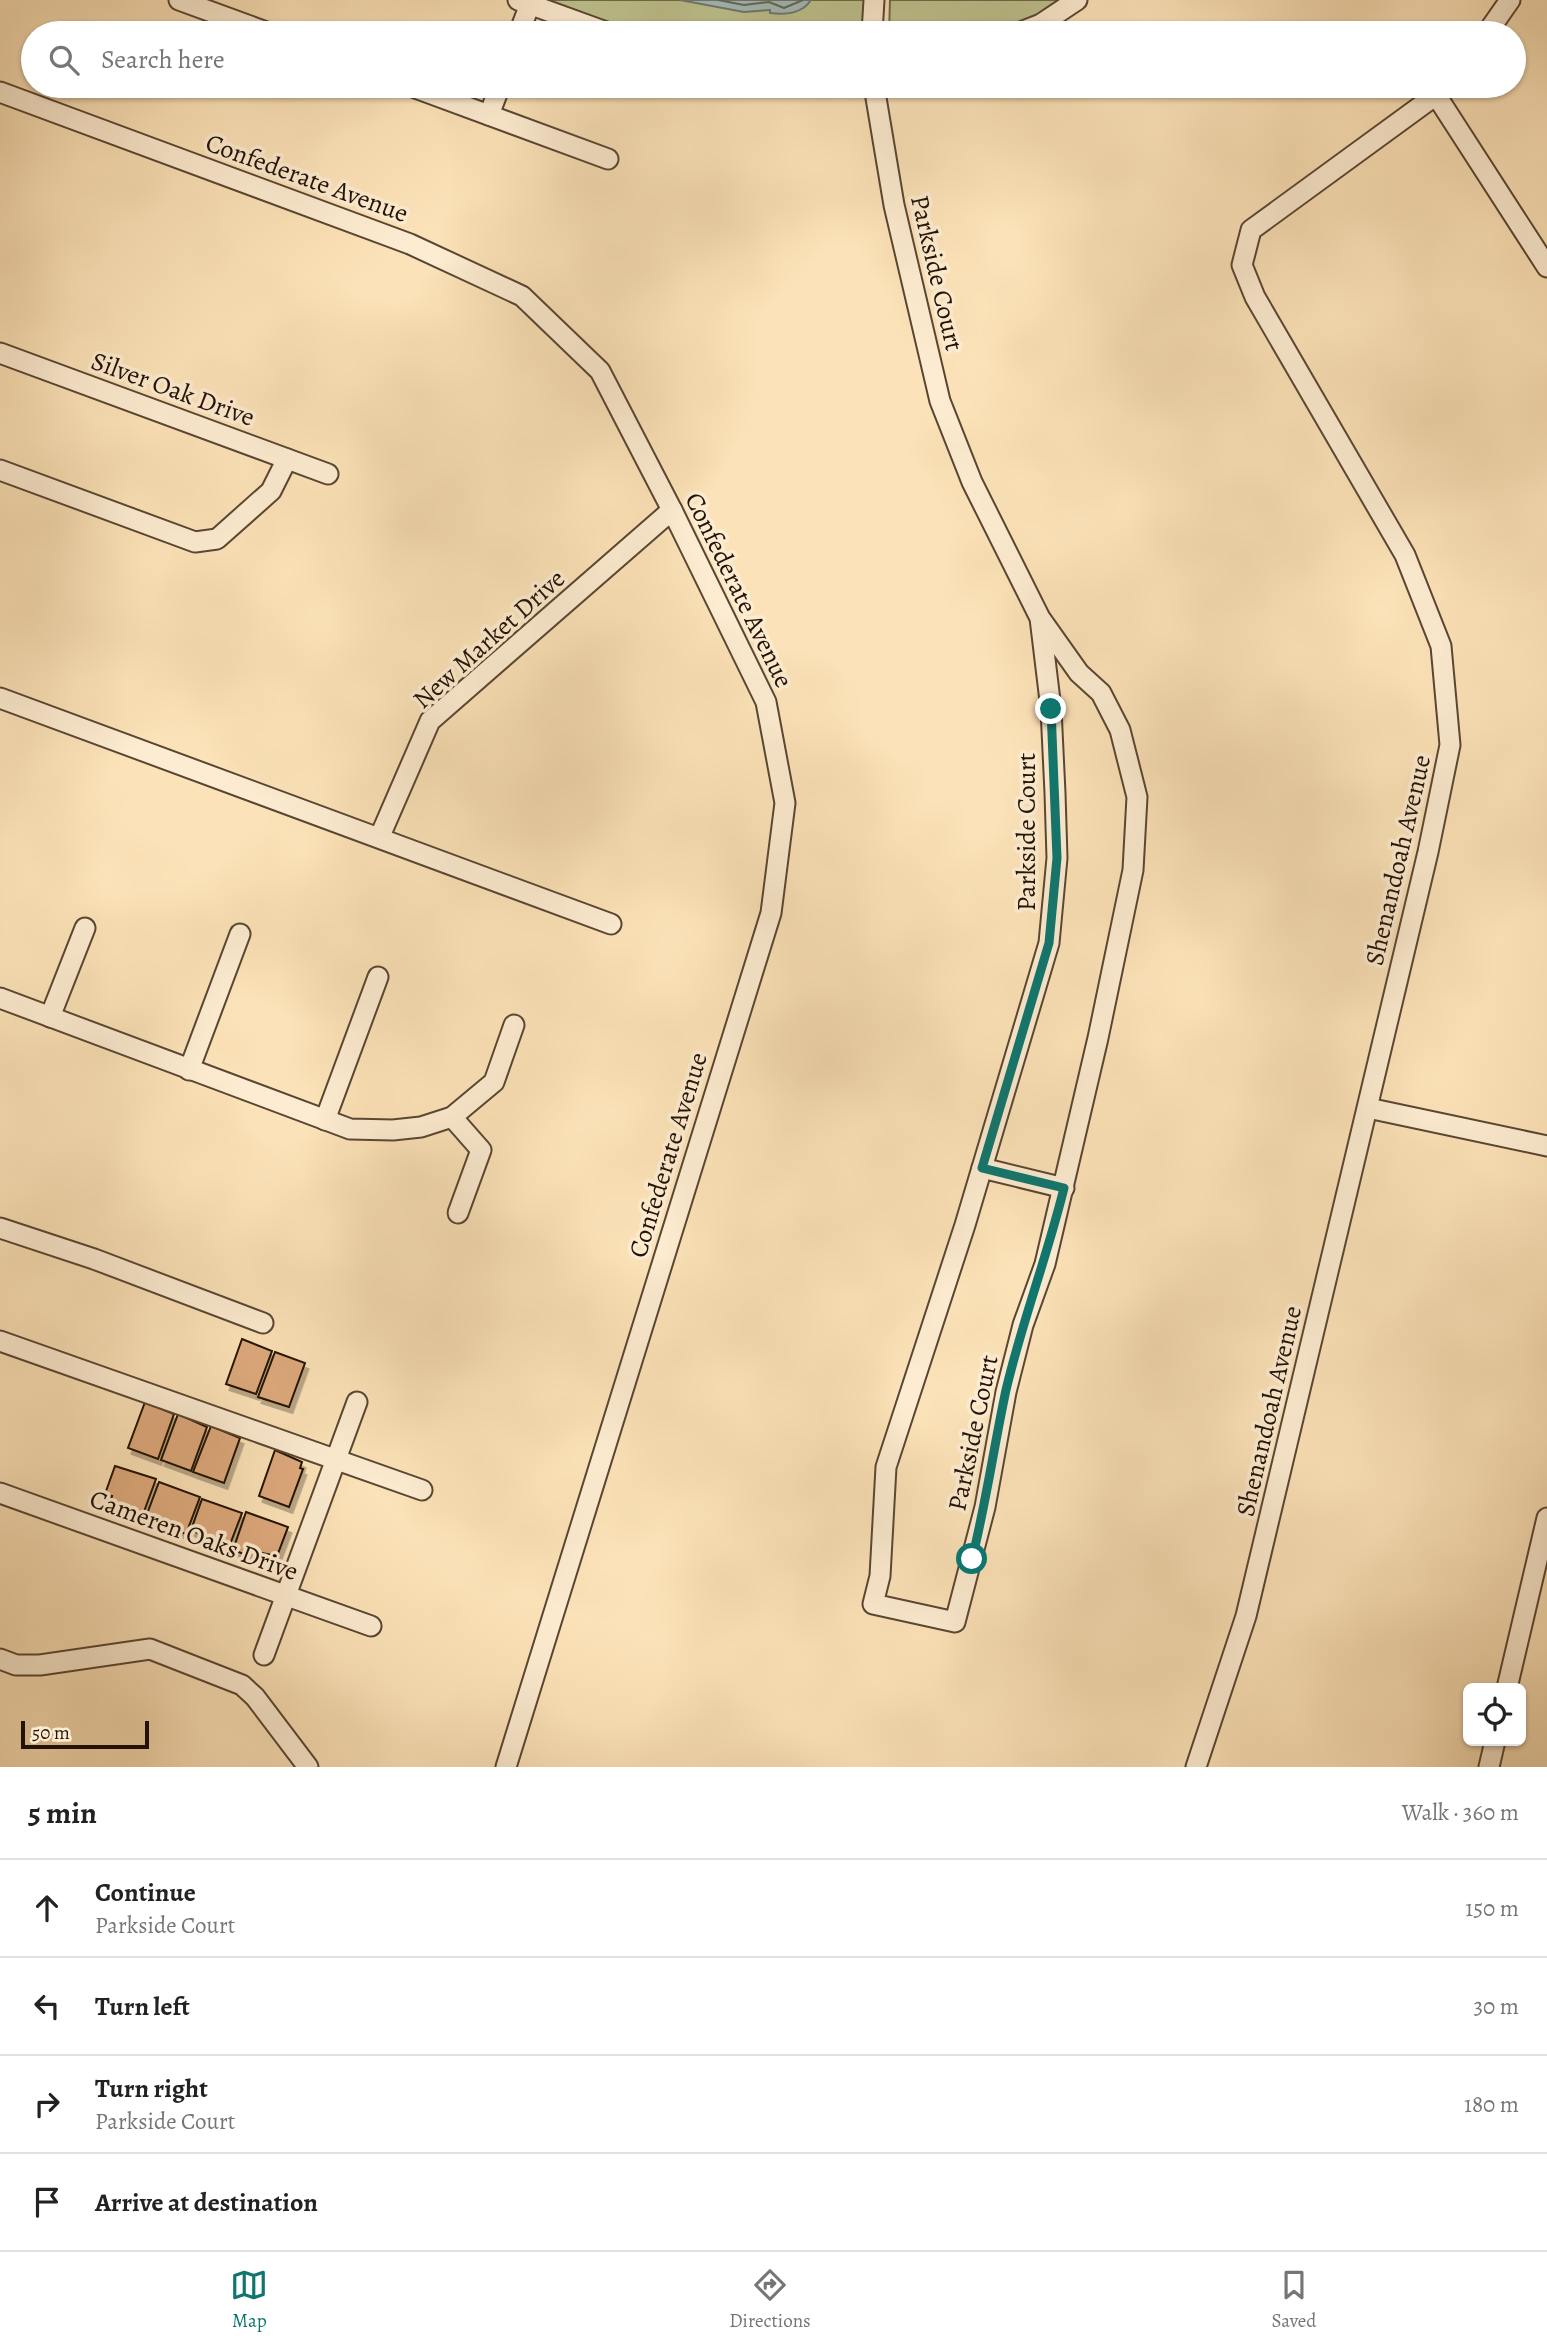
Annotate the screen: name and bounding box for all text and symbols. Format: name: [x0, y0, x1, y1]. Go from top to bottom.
search box: [21, 21, 1526, 98]
icon: search: [45, 41, 83, 79]
text: Search here: [101, 42, 225, 77]
street label: Confederate Avenue: [201, 125, 413, 231]
street label: Parkside Court: [902, 192, 972, 355]
street label: Silver Oak Drive: [86, 343, 260, 435]
street label: Confederate Avenue: [677, 487, 801, 693]
street label: New Market Drive: [405, 561, 573, 717]
route end: [1035, 693, 1066, 724]
street label: Shenandoah Avenue: [1357, 751, 1439, 969]
street label: Parkside Court: [1009, 752, 1044, 911]
street label: Confederate Avenue: [620, 1048, 716, 1262]
street label: Shenandoah Avenue: [1228, 1302, 1310, 1520]
street label: Parkside Court: [939, 1351, 1007, 1514]
street label: Cameren Oaks Drive: [85, 1481, 303, 1589]
route start: [956, 1543, 987, 1574]
map controls: [1463, 1683, 1526, 1746]
button: locate: [1463, 1683, 1526, 1746]
scale bar: [21, 1718, 149, 1750]
text: 50 m: [32, 1720, 70, 1746]
text: 5 min: [28, 1793, 97, 1833]
text: Walk · 360 m: [1402, 1797, 1519, 1828]
text: Continue: [95, 1875, 196, 1910]
icon: ahead: [28, 1889, 66, 1927]
text: 150 m: [1465, 1893, 1519, 1924]
text: Parkside Court: [95, 1910, 235, 1941]
icon: left: [28, 1987, 66, 2025]
text: Turn left: [95, 1989, 190, 2024]
text: 30 m: [1473, 1991, 1519, 2022]
text: Turn right: [95, 2071, 208, 2106]
icon: right: [28, 2085, 66, 2123]
text: 180 m: [1464, 2089, 1519, 2120]
text: Parkside Court: [95, 2106, 235, 2137]
icon: arrive: [28, 2183, 66, 2221]
text: Arrive at destination: [95, 2185, 318, 2220]
tab: Map: [230, 2266, 268, 2334]
tab: Directions: [729, 2266, 811, 2334]
tab: Saved: [1272, 2266, 1317, 2334]

